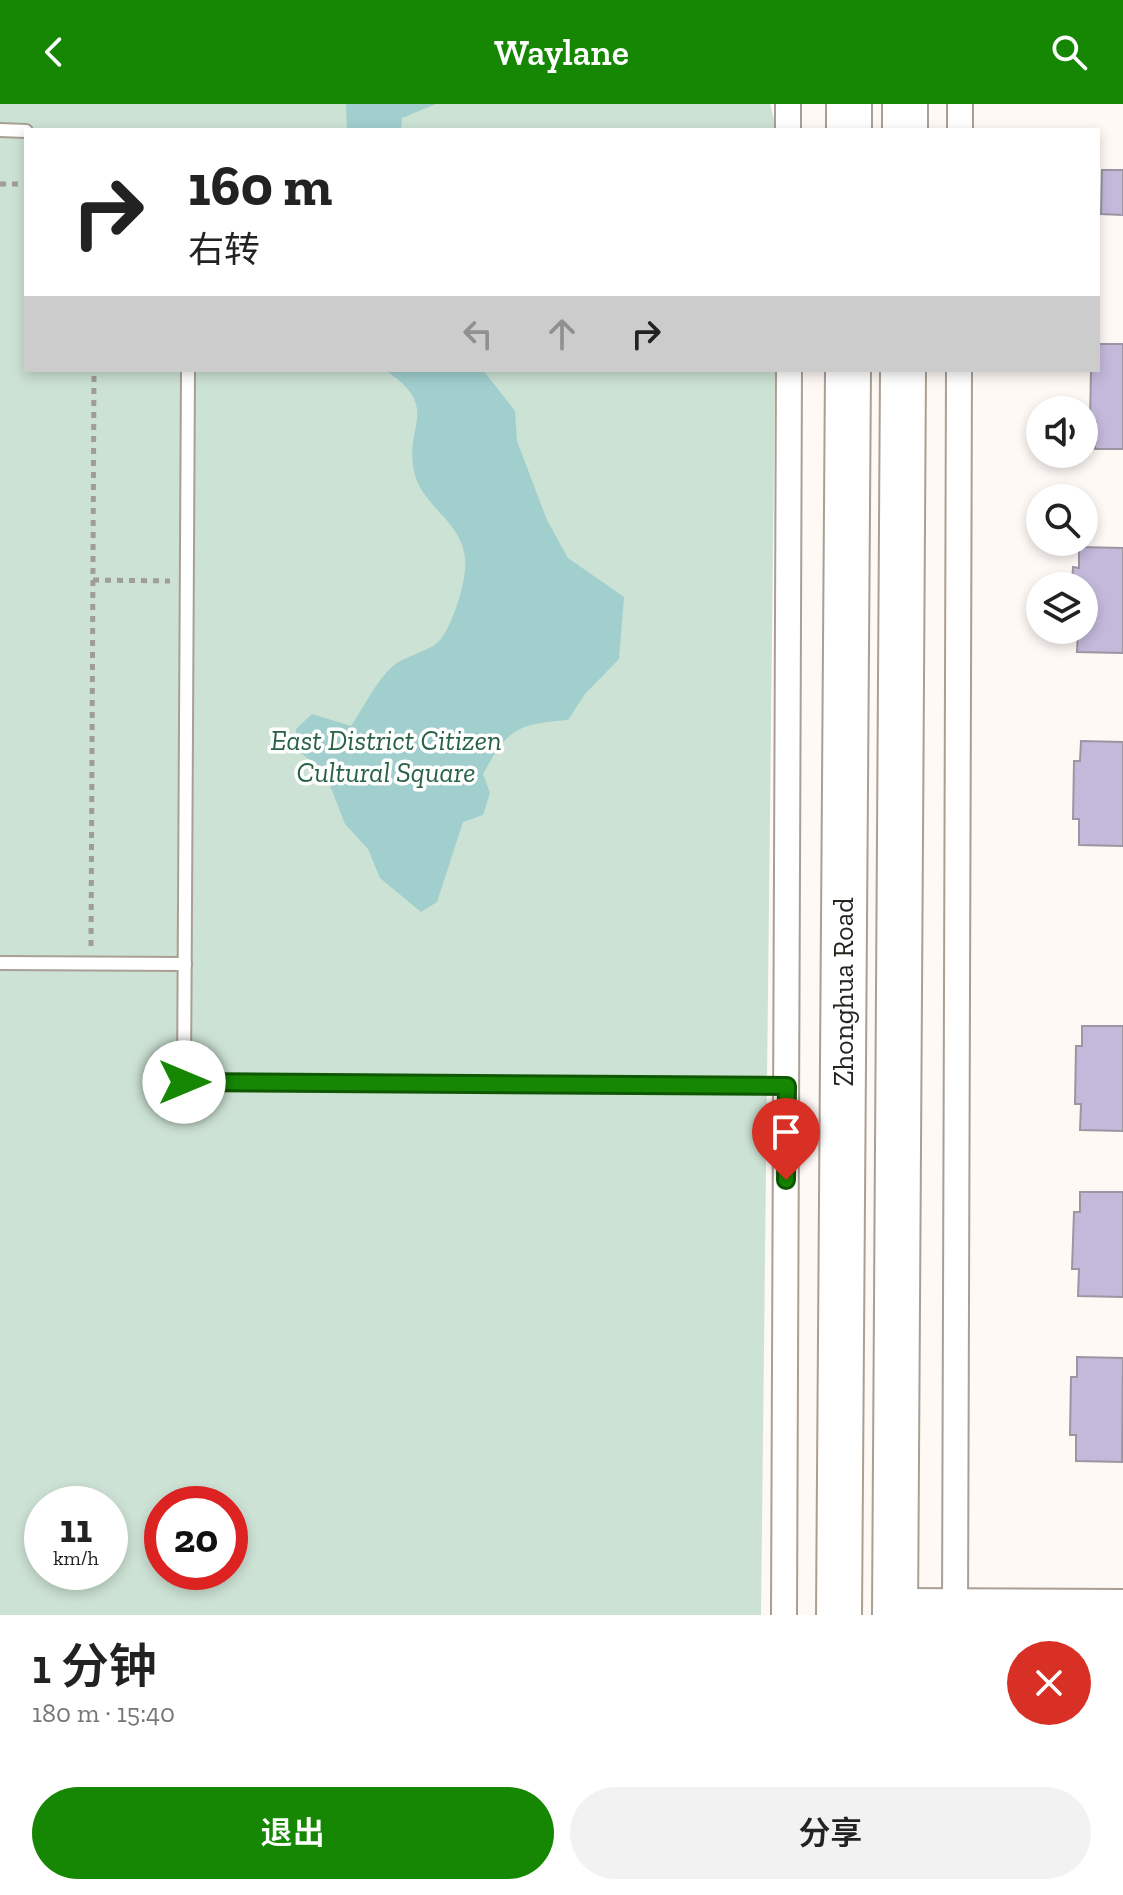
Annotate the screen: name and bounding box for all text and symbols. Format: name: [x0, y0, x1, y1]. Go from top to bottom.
icon: back: [32, 30, 76, 74]
icon: search: [1047, 30, 1091, 74]
text: Waylane: [494, 31, 629, 74]
text: 160 m: [188, 152, 332, 219]
icon: right: [56, 160, 160, 264]
text: 右转: [188, 228, 260, 271]
icon: left: [456, 312, 500, 356]
icon: ahead: [540, 312, 584, 356]
icon: right: [624, 312, 668, 356]
map controls: [1026, 396, 1098, 644]
button: sound: [1026, 396, 1098, 468]
button: search: [1026, 484, 1098, 556]
button: layers: [1026, 572, 1098, 644]
park label: East District Citizen Cultural Square: [270, 724, 502, 789]
street label: Zhonghua Road: [827, 897, 860, 1087]
position arrow: [142, 1040, 226, 1124]
pin: [752, 1098, 820, 1180]
icon: arrive: [764, 1110, 808, 1154]
speed limit sign: 20: [144, 1486, 248, 1590]
text: 11: [60, 1504, 92, 1552]
text: km/h: [53, 1546, 99, 1570]
text: 1 分钟: [32, 1638, 157, 1695]
button: close: [1007, 1641, 1091, 1725]
text: 180 m · 15:40: [32, 1697, 175, 1729]
button: 退出: [32, 1787, 554, 1879]
button: 分享: [570, 1787, 1091, 1879]

